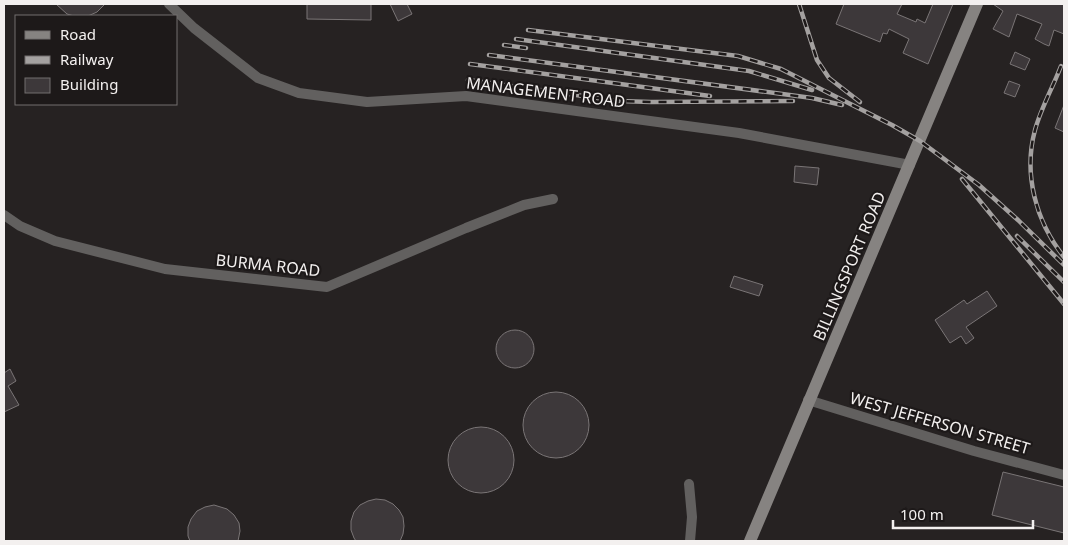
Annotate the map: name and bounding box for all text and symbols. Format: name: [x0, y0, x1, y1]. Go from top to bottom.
legend: [15, 15, 178, 105]
text: Road: [60, 24, 96, 44]
text: Railway: [60, 49, 114, 69]
street label: MANAGEMENT ROAD: [465, 71, 627, 113]
text: Building: [60, 74, 118, 94]
street label: BILLINGSPORT ROAD: [808, 188, 890, 344]
street label: BURMA ROAD: [215, 249, 321, 281]
street label: WEST JEFFERSON STREET: [847, 387, 1033, 459]
scale bar: [893, 498, 1033, 530]
text: 100 m: [900, 504, 944, 524]

